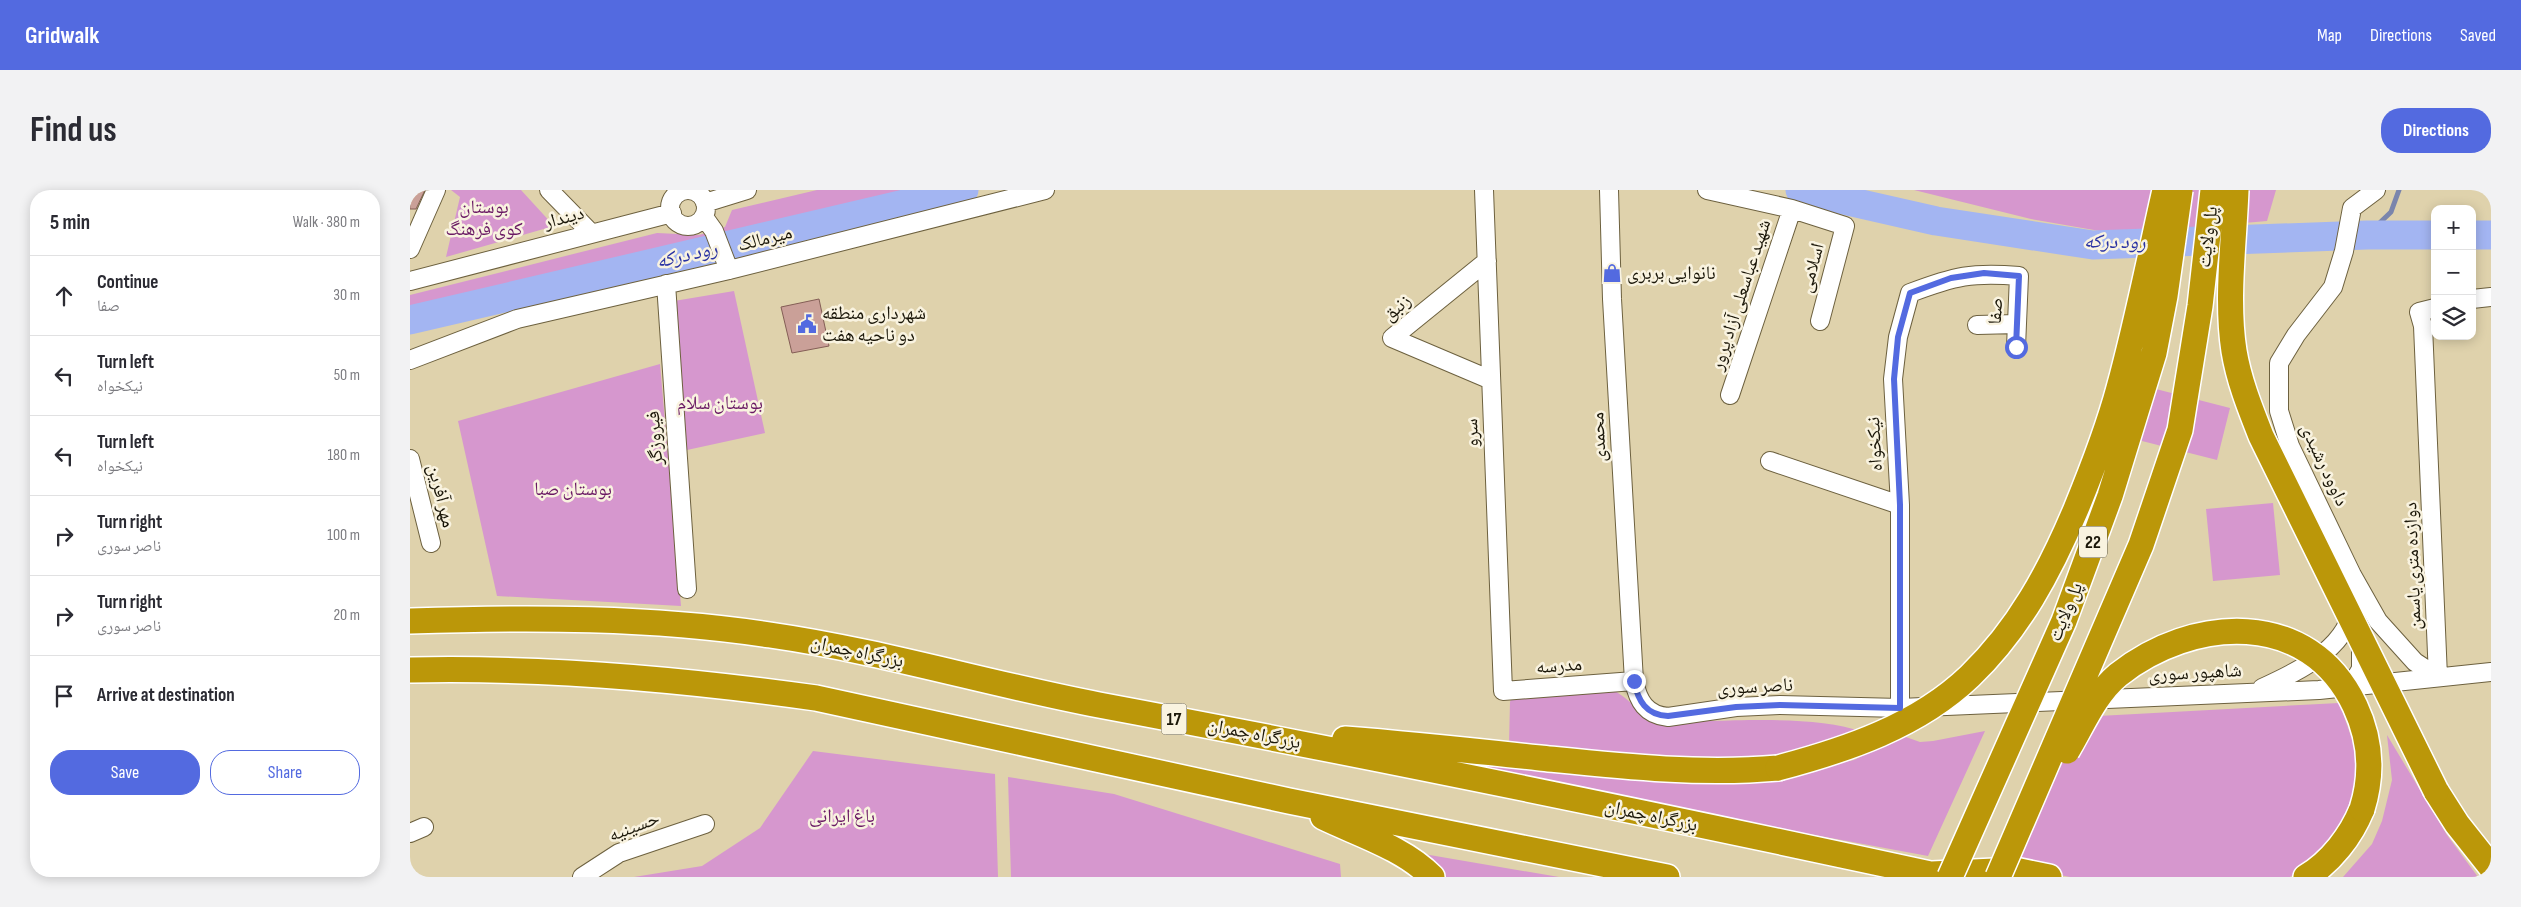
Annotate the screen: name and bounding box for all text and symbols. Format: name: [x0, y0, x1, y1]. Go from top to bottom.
text: Gridwalk: [25, 21, 99, 50]
text: Map: [2317, 25, 2342, 46]
text: Directions: [2370, 25, 2432, 46]
text: Saved: [2460, 25, 2496, 46]
button: Directions: [2381, 108, 2491, 153]
text: Find us: [30, 109, 117, 152]
park label: بوستان کوی فرهنگ: [445, 196, 523, 241]
street label: دیندار: [540, 202, 587, 235]
street label: پل ولایت: [2193, 205, 2223, 269]
map controls: [2431, 205, 2476, 340]
button: +: [2431, 205, 2476, 250]
text: 5 min: [50, 210, 90, 235]
text: Walk · 380 m: [293, 213, 360, 232]
street label: شهید عباسعلی آزاد پرور: [1705, 217, 1776, 374]
street label: میرمالک: [735, 221, 795, 257]
water label: رود درکه: [2084, 229, 2146, 255]
water label: رود درکه: [654, 236, 720, 274]
street label: اسلامی: [1794, 241, 1830, 295]
button: −: [2431, 250, 2476, 295]
shop icon: نانوایی بربری: [1601, 262, 1623, 284]
place label: نانوایی بربری: [1627, 262, 1716, 285]
text: Continue: [97, 271, 158, 294]
icon: ahead: [50, 282, 78, 310]
text: 30 m: [333, 286, 360, 305]
street label: زنبق: [1378, 289, 1416, 327]
button: layers: [2431, 295, 2476, 340]
text: صفا: [97, 297, 120, 316]
street label: صفا: [1984, 297, 2008, 325]
place label: شهرداری منطقه دو ناحیه هفت: [822, 302, 926, 347]
public building icon: شهرداری منطقه دو ناحیه هفت: [796, 313, 818, 335]
route start: [2005, 336, 2028, 359]
text: Turn left: [97, 351, 154, 374]
icon: left: [50, 362, 78, 390]
text: 50 m: [334, 366, 360, 385]
text: نیکخواه: [97, 377, 143, 396]
park label: بوستان سلام: [677, 392, 763, 416]
street label: فیروزگر: [642, 410, 668, 467]
street label: محمدی: [1586, 411, 1612, 463]
street label: نیکخواه: [1862, 416, 1888, 472]
street label: سرو: [1460, 418, 1484, 448]
street label: داوود رشیدی: [2295, 420, 2353, 510]
text: Turn left: [97, 431, 154, 454]
icon: left: [50, 442, 78, 470]
text: 180 m: [327, 446, 360, 465]
text: نیکخواه: [97, 457, 143, 476]
street label: مهر آفرین: [422, 462, 460, 530]
park label: بوستان صبا: [534, 478, 612, 501]
street label: دوازده متری یاسمن: [2399, 502, 2427, 630]
text: Turn right: [97, 511, 162, 534]
icon: right: [50, 522, 78, 550]
text: 100 m: [327, 526, 360, 545]
road number: 22: [2079, 527, 2107, 558]
text: ناصر سوری: [97, 537, 161, 556]
street label: پل ولایت: [2044, 579, 2088, 645]
text: Turn right: [97, 591, 162, 614]
icon: right: [50, 602, 78, 630]
text: 20 m: [333, 606, 360, 625]
text: ناصر سوری: [97, 617, 161, 636]
street label: بزرگراه چمران: [808, 631, 906, 673]
street label: مدرسه: [1535, 653, 1583, 679]
street label: شاهپور سوری: [2148, 659, 2242, 687]
route end: [1623, 670, 1646, 693]
street label: ناصر سوری: [1716, 674, 1794, 700]
icon: arrive: [50, 682, 78, 710]
text: Arrive at destination: [97, 684, 235, 707]
road number: 17: [1162, 704, 1186, 734]
street label: بزرگراه چمران: [1205, 714, 1303, 754]
button: Save: [50, 750, 200, 795]
button: Share: [210, 750, 360, 795]
street label: بزرگراه چمران: [1602, 795, 1700, 837]
park label: باغ ایرانی: [809, 805, 875, 828]
street label: حسینیه: [605, 807, 663, 847]

